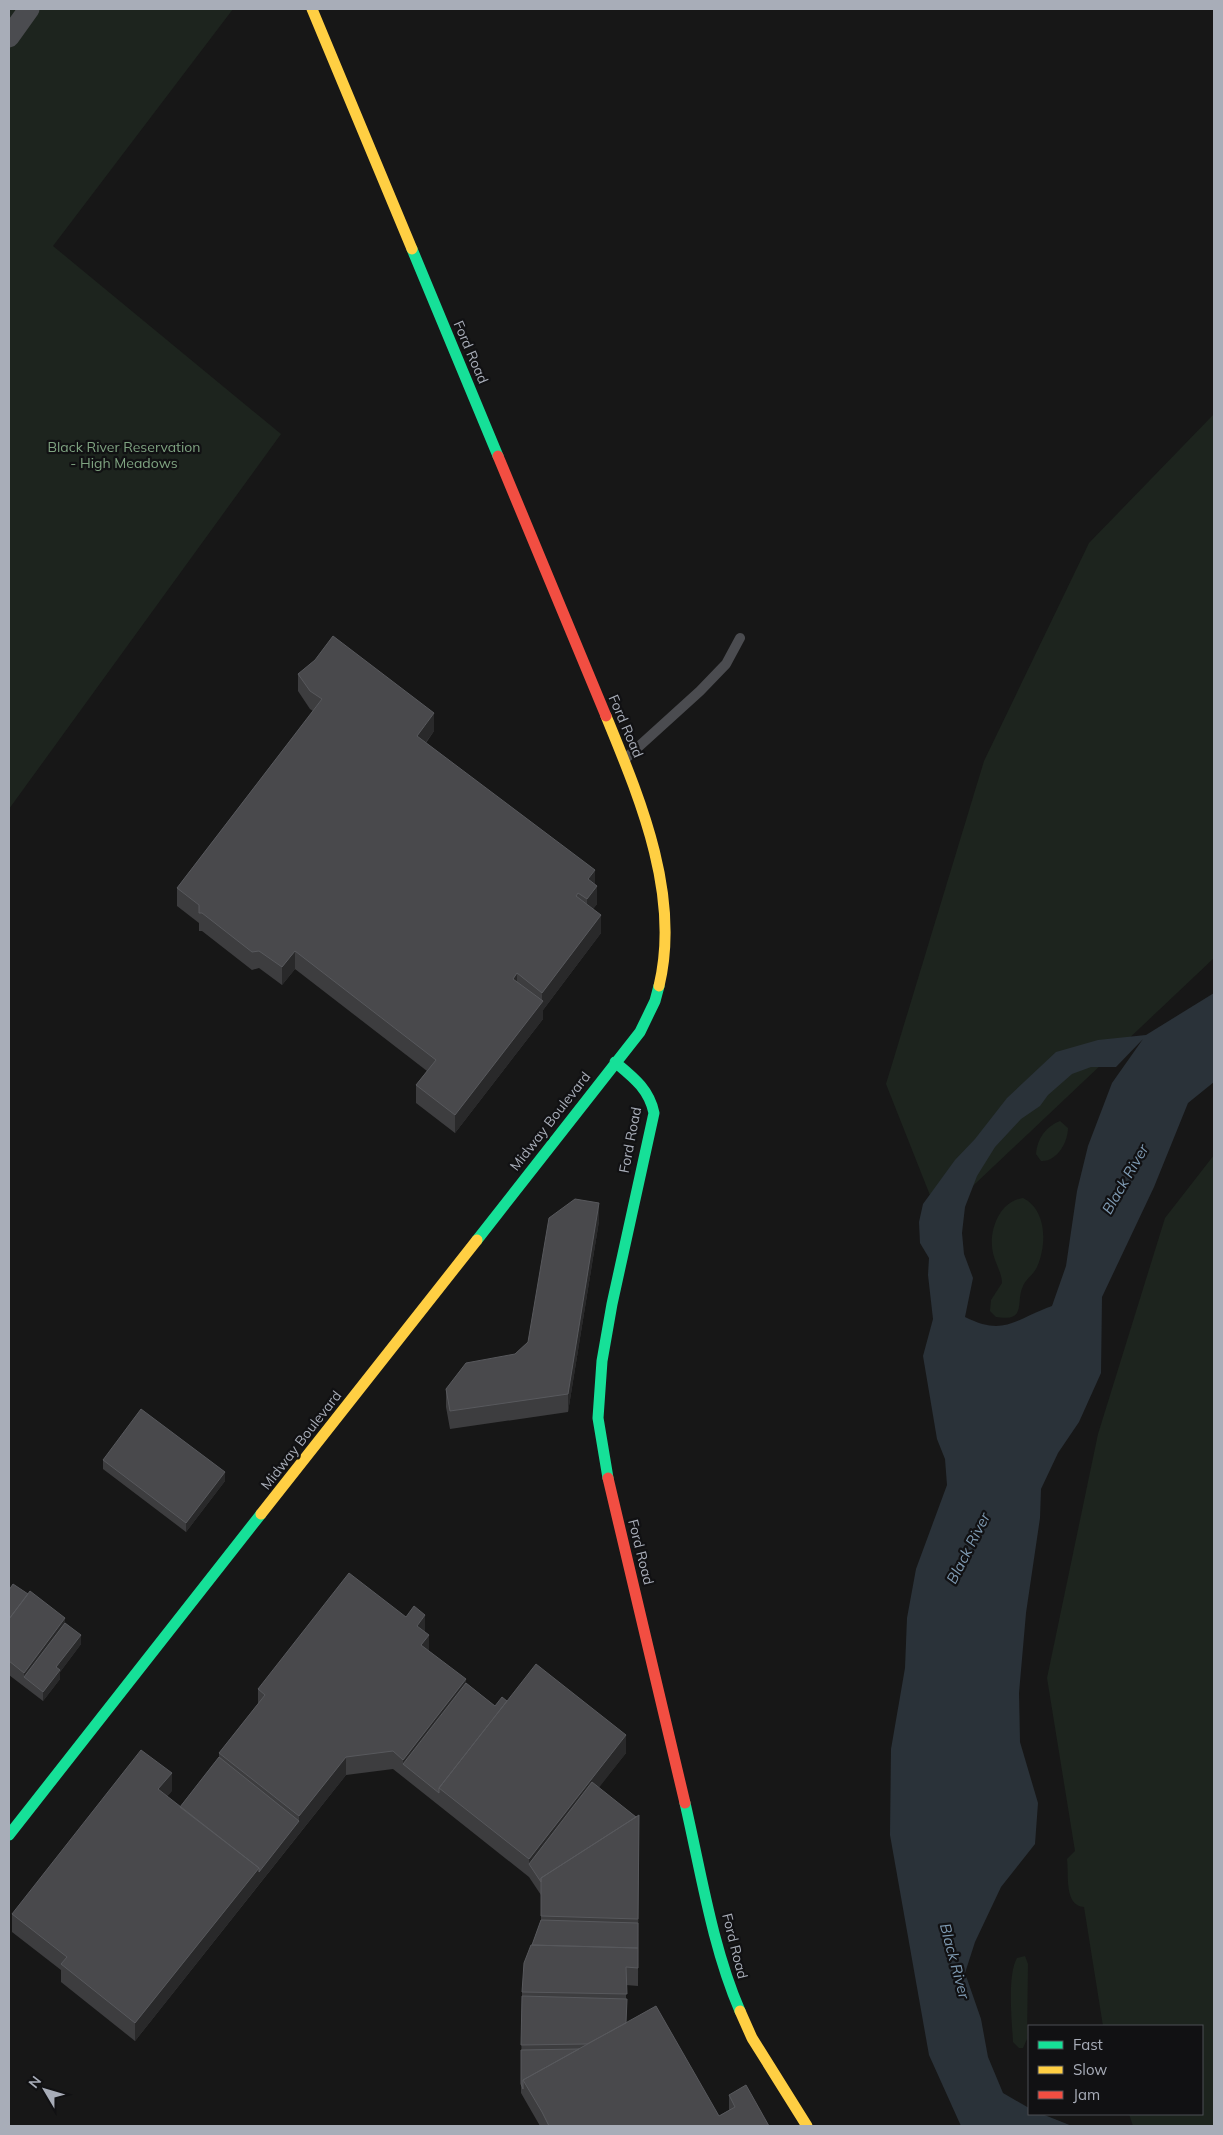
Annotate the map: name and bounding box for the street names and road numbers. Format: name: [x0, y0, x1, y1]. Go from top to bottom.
street label: Ford Road: [450, 318, 492, 386]
street label: Ford Road: [605, 692, 647, 760]
street label: Midway Boulevard: [506, 1068, 594, 1174]
street label: Ford Road: [615, 1105, 645, 1175]
street label: Midway Boulevard: [257, 1387, 345, 1493]
street label: Ford Road: [624, 1517, 658, 1587]
street label: Ford Road: [718, 1911, 752, 1981]

